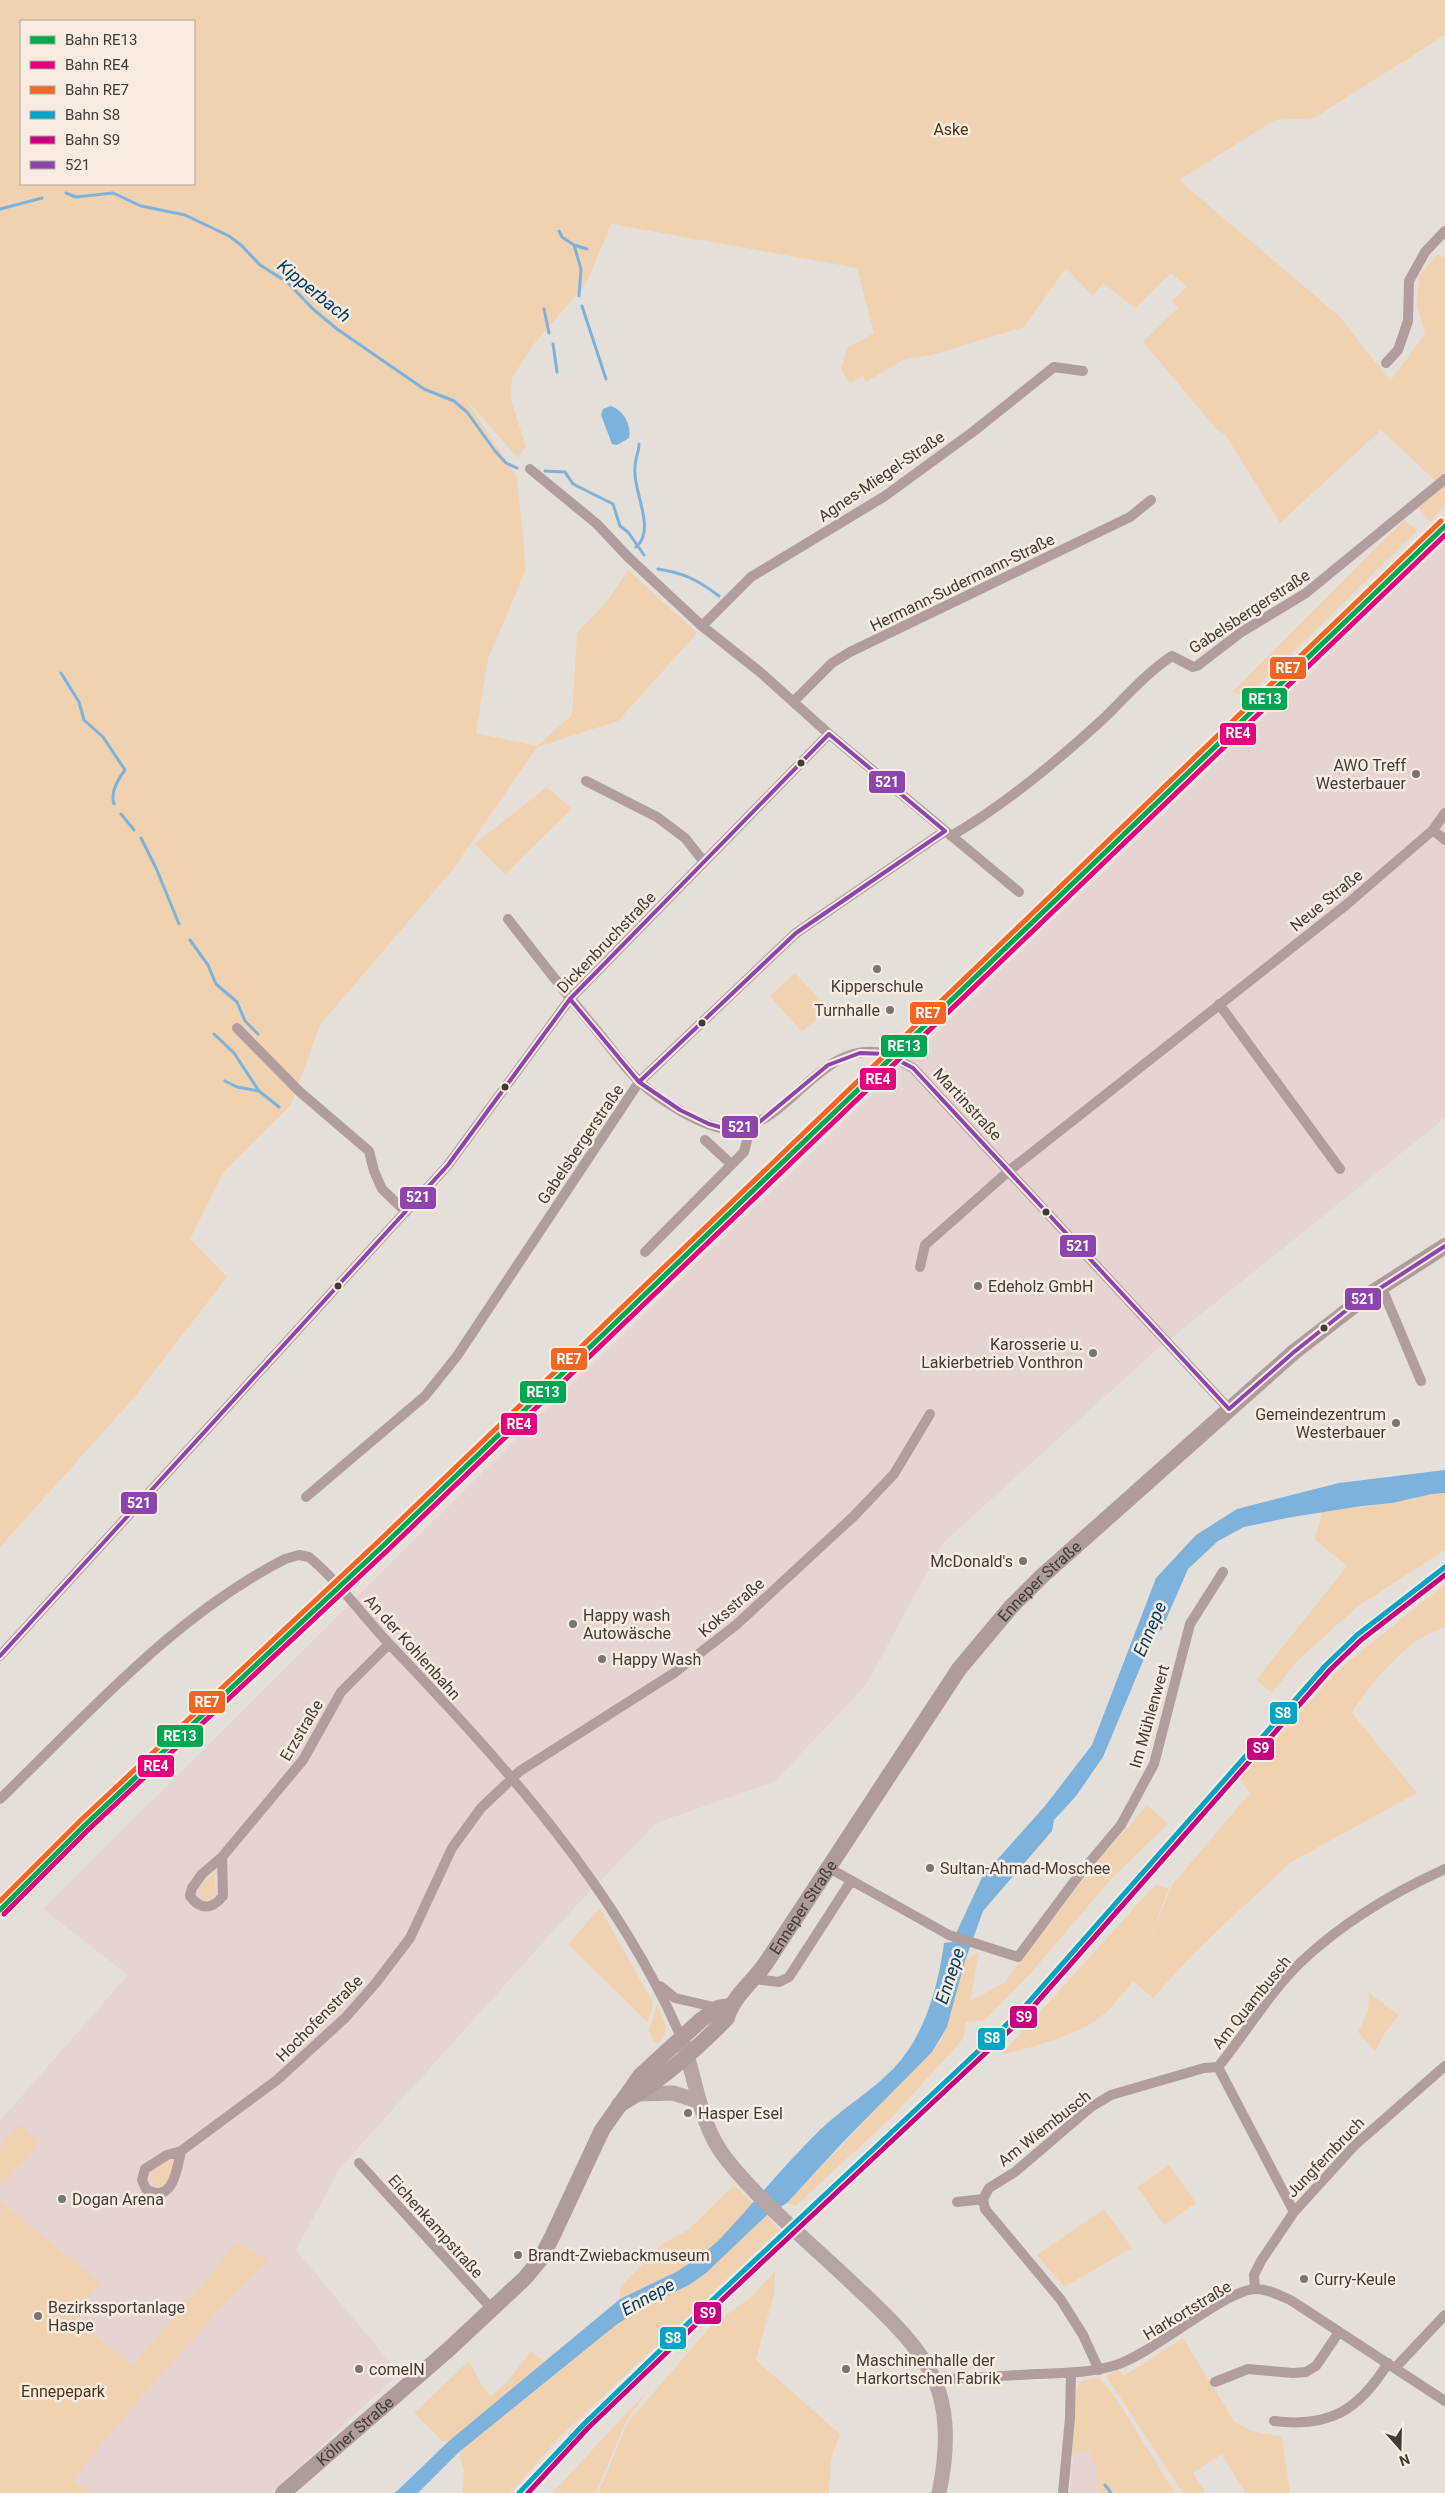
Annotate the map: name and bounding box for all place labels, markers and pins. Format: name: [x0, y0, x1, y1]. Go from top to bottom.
place label: AWO Treff Westerbauer: [1316, 756, 1407, 793]
unlabelled marker: [796, 758, 806, 768]
marker: AWO Treff Westerbauer: [1410, 768, 1422, 780]
marker: Kipperschule: [871, 963, 883, 975]
place label: Kipperschule: [831, 977, 923, 996]
place label: Turnhalle: [814, 1001, 880, 1020]
marker: Turnhalle: [884, 1004, 896, 1016]
unlabelled marker: [697, 1018, 707, 1028]
unlabelled marker: [500, 1082, 510, 1092]
unlabelled marker: [1041, 1207, 1051, 1217]
place label: Edeholz GmbH: [988, 1277, 1094, 1296]
marker: Edeholz GmbH: [972, 1280, 984, 1292]
unlabelled marker: [333, 1281, 343, 1291]
unlabelled marker: [1319, 1323, 1329, 1333]
place label: Karosserie u. Lakierbetrieb Vonthron: [921, 1335, 1083, 1372]
marker: Karosserie u. Lakierbetrieb Vonthron: [1087, 1347, 1099, 1359]
place label: Gemeindezentrum Westerbauer: [1255, 1405, 1387, 1442]
marker: Gemeindezentrum Westerbauer: [1390, 1417, 1402, 1429]
place label: McDonald's: [930, 1552, 1013, 1571]
marker: McDonald's: [1017, 1555, 1029, 1567]
place label: Happy wash Autowäsche: [583, 1606, 671, 1643]
marker: Happy wash Autowäsche: [567, 1618, 579, 1630]
place label: Happy Wash: [612, 1650, 701, 1669]
marker: Happy Wash: [596, 1653, 608, 1665]
place label: Sultan-Ahmad-Moschee: [940, 1859, 1110, 1878]
marker: Sultan-Ahmad-Moschee: [924, 1862, 936, 1874]
place label: Hasper Esel: [698, 2104, 783, 2123]
marker: Hasper Esel: [682, 2107, 694, 2119]
place label: Dogan Arena: [72, 2190, 164, 2209]
marker: Dogan Arena: [56, 2193, 68, 2205]
place label: Brandt-Zwiebackmuseum: [528, 2246, 710, 2265]
marker: Brandt-Zwiebackmuseum: [512, 2249, 524, 2261]
place label: Curry-Keule: [1314, 2270, 1396, 2289]
marker: Curry-Keule: [1298, 2273, 1310, 2285]
place label: Bezirkssportanlage Haspe: [48, 2298, 185, 2335]
marker: Bezirkssportanlage Haspe: [32, 2310, 44, 2322]
place label: Maschinenhalle der Harkortschen Fabrik: [856, 2351, 1001, 2388]
place label: comeIN: [369, 2360, 425, 2379]
marker: comeIN: [353, 2363, 365, 2375]
marker: Maschinenhalle der Harkortschen Fabrik: [840, 2363, 852, 2375]

